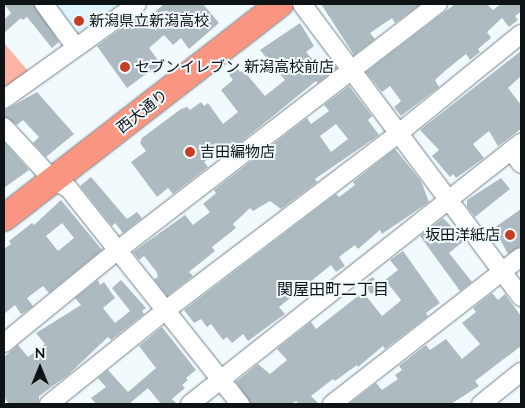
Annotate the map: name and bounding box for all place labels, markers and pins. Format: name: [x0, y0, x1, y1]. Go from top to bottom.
place label: 新潟県立新潟高校: [89, 12, 209, 30]
marker: 新潟県立新潟高校: [73, 15, 85, 27]
place label: セブンイレブン 新潟高校前店: [135, 58, 334, 76]
marker: セブンイレブン 新潟高校前店: [119, 61, 131, 73]
place label: 吉田編物店: [200, 143, 275, 161]
marker: 吉田編物店: [184, 146, 196, 158]
place label: 坂田洋紙店: [425, 226, 500, 244]
marker: 坂田洋紙店: [504, 229, 516, 241]

